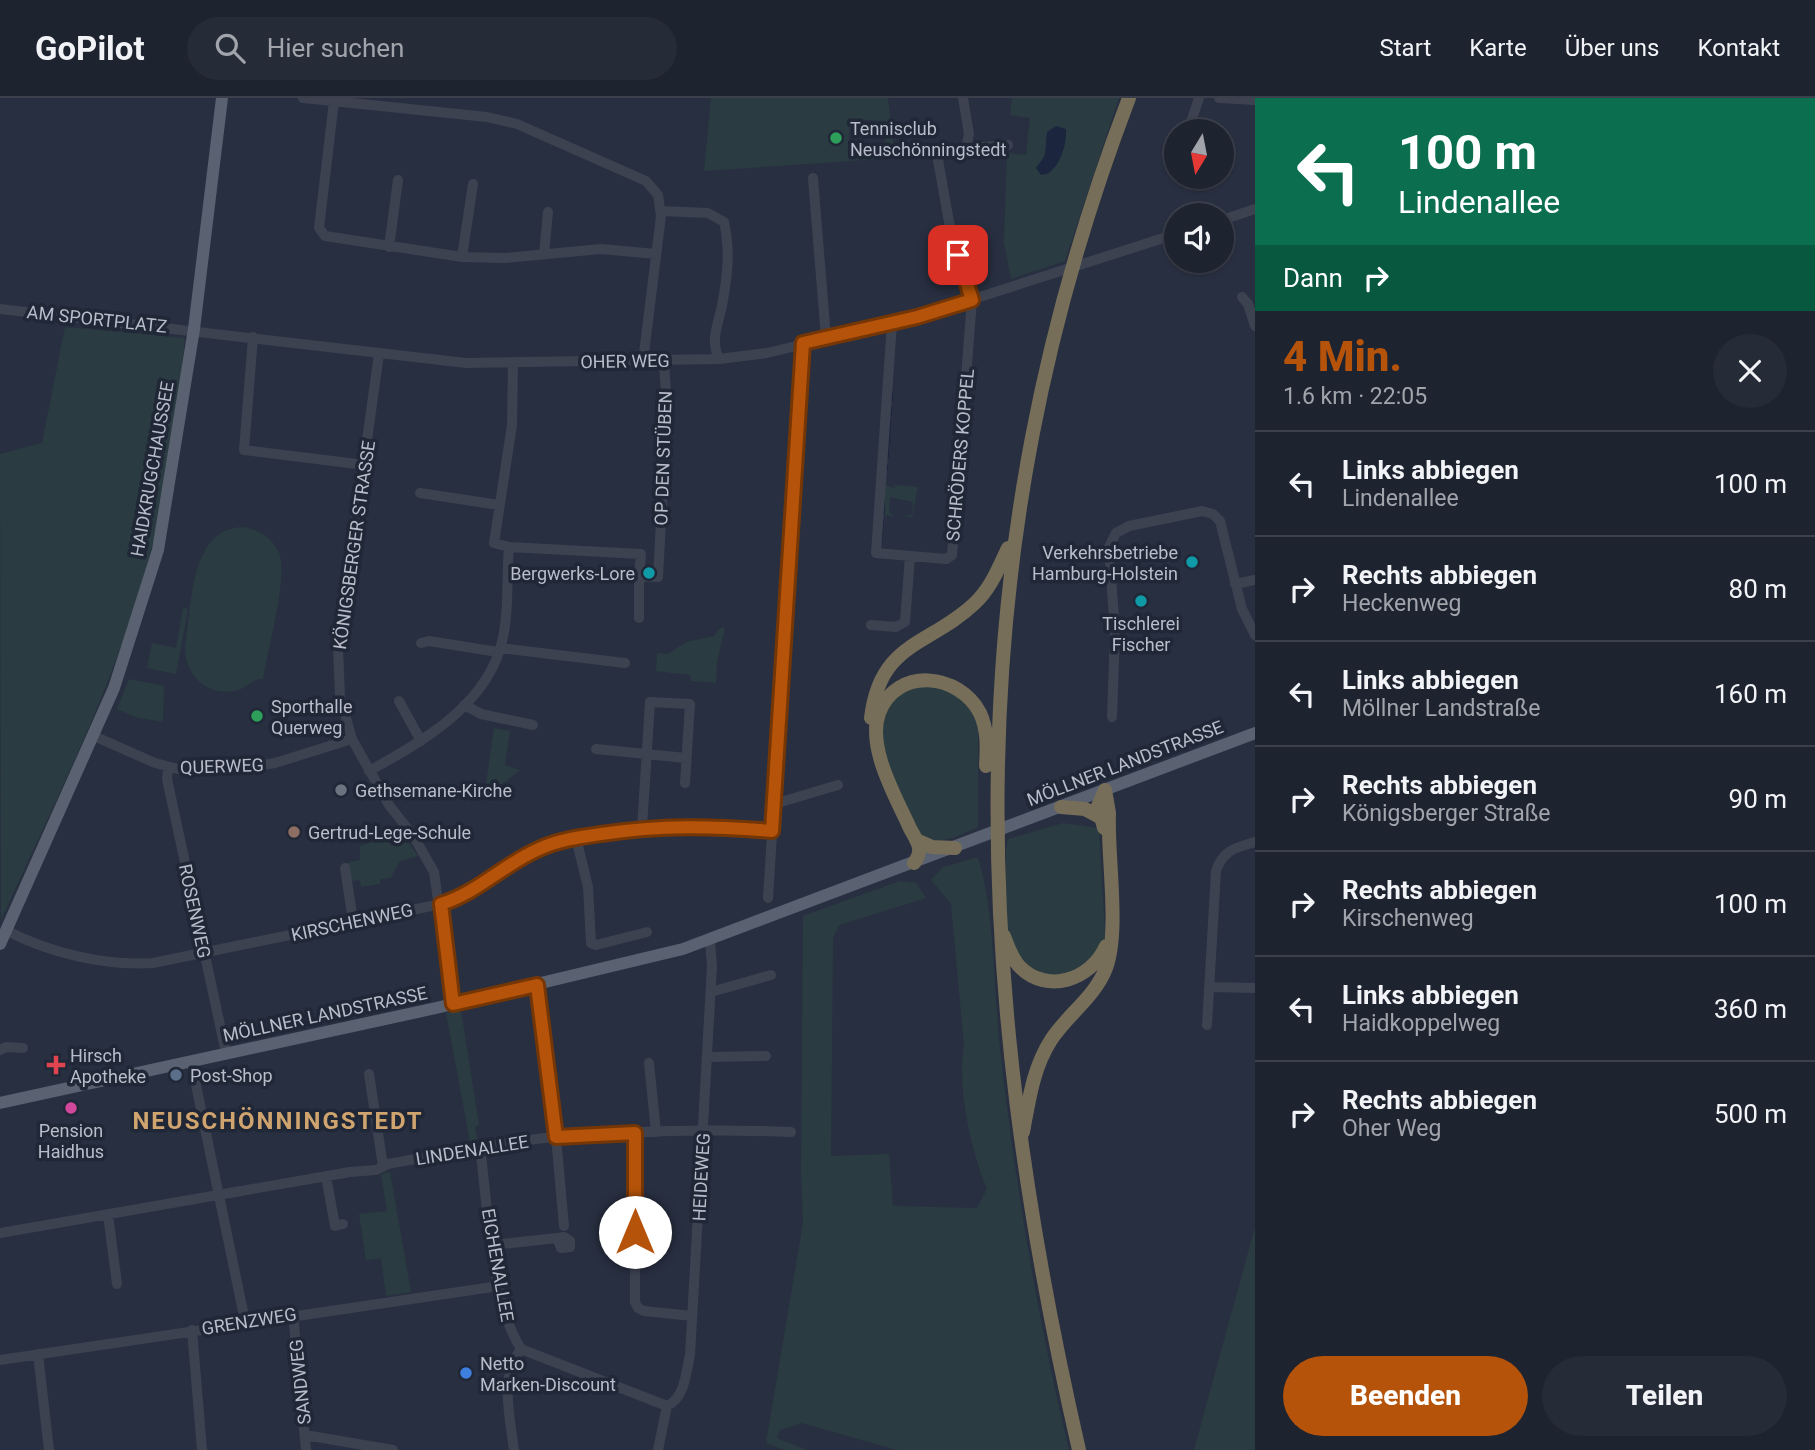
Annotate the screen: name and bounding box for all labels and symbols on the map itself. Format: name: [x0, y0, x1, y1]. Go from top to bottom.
place label: Tennisclub Neuschönningstedt: [850, 118, 1006, 160]
north arrow: [1164, 119, 1234, 189]
marker: Tennisclub Neuschönningstedt: [828, 130, 844, 146]
pin: [928, 225, 988, 285]
street label: AM SPORTPLATZ: [26, 301, 168, 337]
street label: OHER WEG: [580, 350, 670, 372]
street label: SCHRÖDERS KOPPEL: [942, 368, 978, 542]
street label: HAIDKRUGCHAUSSEE: [126, 380, 178, 558]
street label: OP DEN STÜBEN: [650, 390, 676, 526]
street label: KÖNIGSBERGER STRASSE: [329, 439, 379, 651]
place label: Verkehrsbetriebe Hamburg-Holstein: [1032, 542, 1178, 584]
marker: Verkehrsbetriebe Hamburg-Holstein: [1184, 554, 1200, 570]
place label: Bergwerks-Lore: [510, 563, 635, 584]
marker: Bergwerks-Lore: [641, 565, 657, 581]
marker: Tischlerei Fischer: [1133, 593, 1149, 609]
place label: Tischlerei Fischer: [1102, 613, 1180, 655]
place label: Sporthalle Querweg: [271, 696, 353, 738]
marker: Sporthalle Querweg: [249, 708, 265, 724]
street label: MÖLLNER LANDSTRASSE: [1024, 716, 1226, 810]
street label: QUERWEG: [180, 754, 264, 778]
place label: Gethsemane-Kirche: [355, 780, 512, 801]
marker: Gethsemane-Kirche: [333, 782, 349, 798]
place label: Gertrud-Lege-Schule: [308, 822, 471, 843]
marker: Gertrud-Lege-Schule: [286, 824, 302, 840]
street label: ROSENWEG: [175, 862, 215, 960]
street label: KIRSCHENWEG: [289, 899, 415, 945]
street label: MÖLLNER LANDSTRASSE: [221, 982, 429, 1046]
place label: Hirsch Apotheke: [70, 1045, 146, 1087]
marker: Hirsch Apotheke: [48, 1057, 64, 1073]
place label: Post-Shop: [190, 1065, 273, 1086]
marker: Post-Shop: [168, 1067, 184, 1083]
marker: Pension Haidhus: [63, 1100, 79, 1116]
district label: NEUSCHÖNNINGSTEDT: [132, 1107, 424, 1135]
place label: Pension Haidhus: [38, 1120, 104, 1162]
street label: LINDENALLEE: [414, 1131, 530, 1169]
street label: HEIDEWEG: [688, 1132, 714, 1222]
position arrow: [598, 1195, 672, 1269]
street label: EICHENALLEE: [478, 1207, 518, 1323]
street label: GRENZWEG: [200, 1303, 298, 1339]
street label: SANDWEG: [285, 1338, 315, 1426]
place label: Netto Marken-Discount: [480, 1353, 616, 1395]
marker: Netto Marken-Discount: [458, 1365, 474, 1381]

